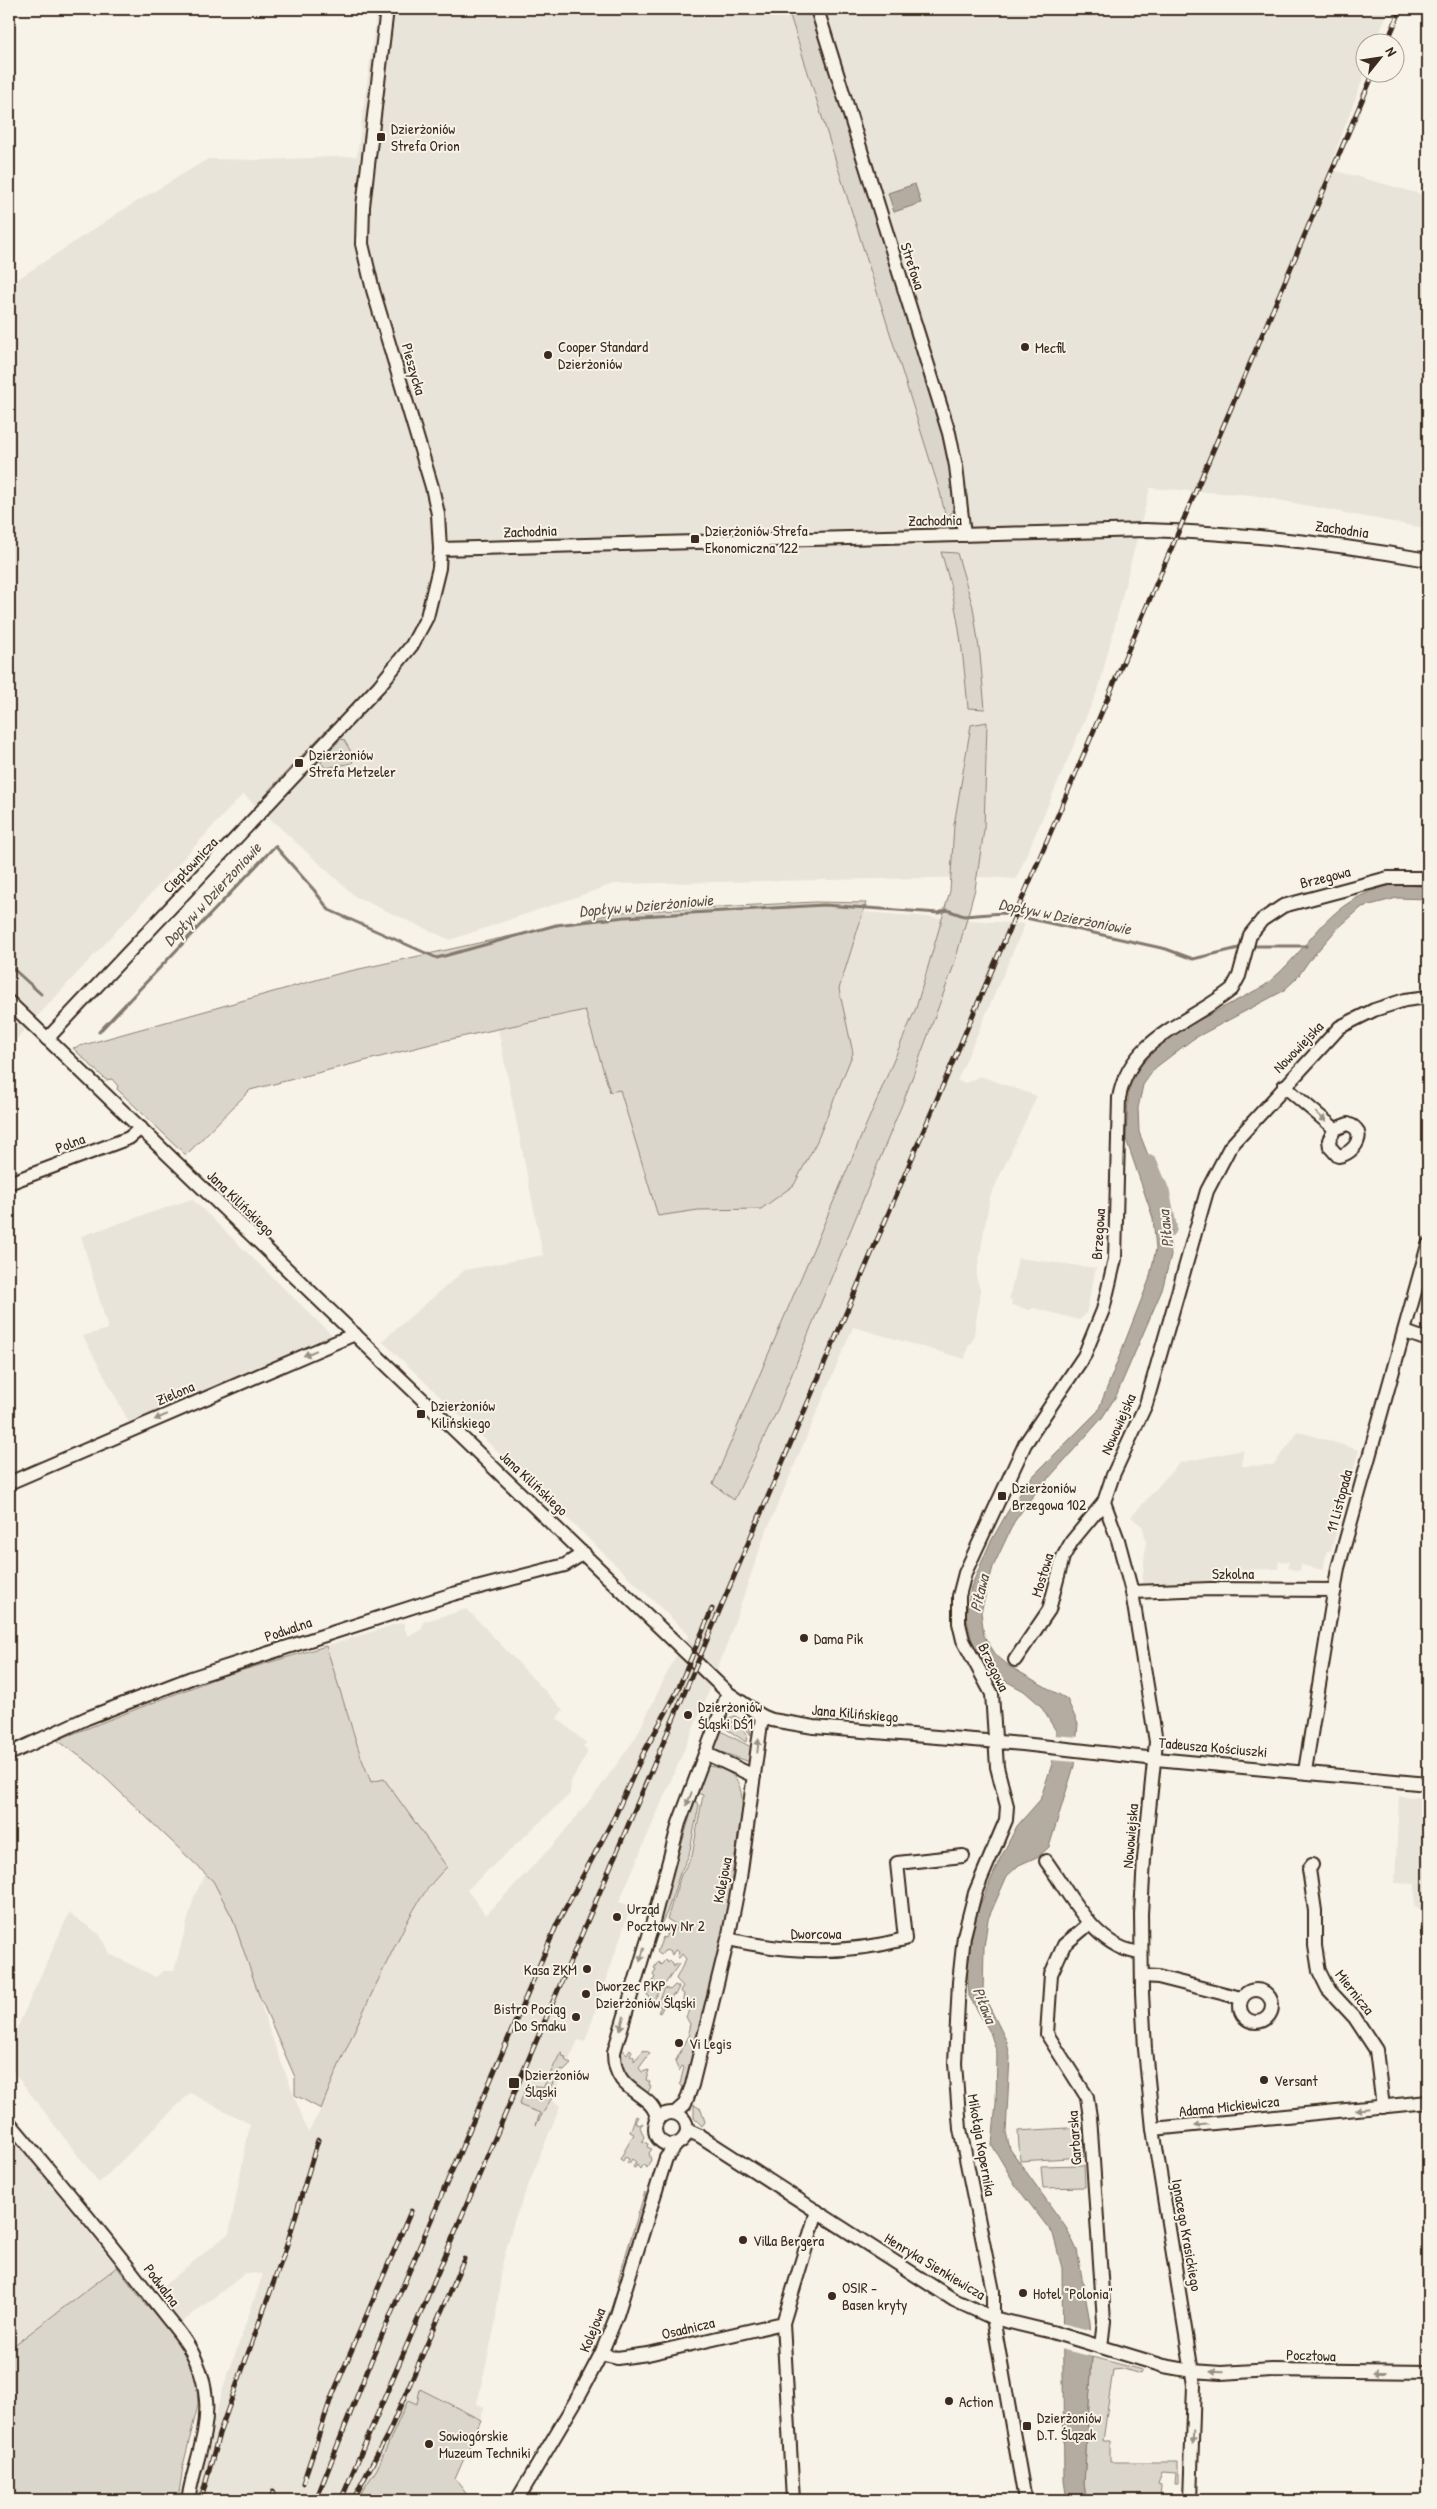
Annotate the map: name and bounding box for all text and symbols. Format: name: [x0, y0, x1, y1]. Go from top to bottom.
north arrow: [1354, 32, 1404, 82]
text: N: [1382, 43, 1402, 60]
place label: Dzierżoniów Strefa Orion: [391, 118, 460, 156]
marker: Dzierżoniów Strefa Orion: [375, 131, 387, 143]
street label: Strefowa: [896, 240, 930, 292]
place label: Cooper Standard Dzierżoniów: [558, 336, 648, 374]
place label: Mecfil: [1035, 337, 1066, 358]
street label: Pieszycka: [397, 341, 431, 397]
marker: Mecfil: [1019, 341, 1031, 353]
marker: Cooper Standard Dzierżoniów: [542, 349, 554, 361]
street label: Zachodnia: [908, 509, 962, 531]
street label: Zachodnia: [1314, 515, 1370, 543]
street label: Zachodnia: [503, 520, 557, 542]
place label: Dzierżoniów Strefa Ekonomiczna 122: [705, 520, 808, 558]
marker: Dzierżoniów Strefa Ekonomiczna 122: [689, 533, 701, 545]
place label: Dzierżoniów Strefa Metzeler: [309, 744, 396, 782]
marker: Dzierżoniów Strefa Metzeler: [293, 757, 305, 769]
street label: Ciepłownicza: [158, 832, 222, 898]
water label: Dopływ w Dzierżoniowie: [158, 837, 266, 951]
street label: Brzegowa: [1298, 861, 1353, 893]
water label: Dopływ w Dzierżoniowie: [578, 888, 715, 922]
water label: Dopływ w Dzierżoniowie: [997, 892, 1134, 940]
street label: Nowowiejska: [1268, 1016, 1328, 1078]
one-way arrow: [1314, 1111, 1326, 1123]
street label: Polna: [52, 1128, 88, 1158]
street label: Jana Kilińskiego: [202, 1165, 280, 1241]
street label: Brzegowa: [1086, 1208, 1110, 1260]
water label: Piława: [1152, 1208, 1178, 1249]
one-way arrow: [303, 1350, 317, 1358]
street label: Zielona: [153, 1376, 197, 1410]
street label: Nowowiejska: [1095, 1390, 1141, 1458]
place label: Dzierżoniów Kilińskiego: [431, 1395, 495, 1433]
marker: Dzierżoniów Kilińskiego: [415, 1408, 427, 1420]
one-way arrow: [154, 1414, 168, 1422]
street label: Jana Kilińskiego: [495, 1446, 573, 1520]
street label: 11 Listopada: [1321, 1467, 1357, 1535]
place label: Dzierżoniów Brzegowa 102: [1012, 1477, 1086, 1515]
marker: Dzierżoniów Brzegowa 102: [996, 1490, 1008, 1502]
street label: Mostowa: [1025, 1550, 1059, 1599]
street label: Szkolna: [1212, 1563, 1254, 1584]
water label: Piława: [964, 1571, 995, 1614]
street label: Podwalna: [262, 1611, 314, 1647]
place label: Dama Pik: [814, 1628, 863, 1649]
marker: Dama Pik: [798, 1632, 810, 1644]
street label: Brzegowa: [973, 1639, 1015, 1695]
place label: Dzierżoniów Śląski DŚ1: [698, 1696, 762, 1734]
street label: Jana Kilińskiego: [811, 1699, 899, 1727]
marker: Dzierżoniów Śląski DŚ1: [682, 1709, 694, 1721]
street label: Tadeusza Kościuszki: [1158, 1732, 1268, 1762]
one-way arrow: [754, 1738, 762, 1754]
one-way arrow: [685, 1792, 692, 1807]
street label: Nowowiejska: [1117, 1803, 1143, 1869]
street label: Kolejowa: [707, 1855, 737, 1905]
place label: Urząd Pocztowy Nr 2: [627, 1898, 705, 1936]
marker: Urząd Pocztowy Nr 2: [611, 1911, 623, 1923]
street label: Dworcowa: [791, 1923, 841, 1944]
one-way arrow: [638, 1948, 646, 1963]
place label: Kasa ZKM: [524, 1959, 577, 1980]
marker: Kasa ZKM: [581, 1963, 593, 1975]
street label: Miernicza: [1331, 1965, 1379, 2019]
place label: Dworzec PKP Dzierżoniów Śląski: [596, 1975, 696, 2013]
water label: Piława: [968, 1984, 1003, 2028]
marker: Dworzec PKP Dzierżoniów Śląski: [580, 1988, 592, 2000]
place label: Bistro Pociąg Do Smaku: [494, 1998, 566, 2036]
marker: Bistro Pociąg Do Smaku: [570, 2011, 582, 2023]
one-way arrow: [618, 2015, 626, 2030]
place label: Vi Legis: [689, 2033, 732, 2054]
marker: Vi Legis: [673, 2037, 685, 2049]
place label: Dzierżoniów Śląski: [525, 2064, 589, 2102]
place label: Versant: [1274, 2070, 1319, 2091]
marker: Versant: [1258, 2074, 1270, 2086]
marker: Dzierżoniów Śląski: [507, 2076, 521, 2090]
street label: Adama Mickiewicza: [1178, 2090, 1280, 2122]
street label: Mikołaja Kopernika: [963, 2092, 1001, 2198]
one-way arrow: [1354, 2105, 1370, 2113]
street label: Garbarska: [1062, 2110, 1086, 2166]
one-way arrow: [1192, 2121, 1208, 2129]
street label: Ignacego Krasickiego: [1167, 2177, 1207, 2293]
street label: Henryka Sienkiewicza: [881, 2228, 990, 2305]
place label: Villa Bergera: [753, 2230, 824, 2251]
marker: Villa Bergera: [737, 2234, 749, 2246]
street label: Podwalna: [139, 2259, 185, 2311]
place label: OSIR - Basen kryty: [842, 2277, 907, 2315]
place label: Hotel "Polonia": [1033, 2283, 1113, 2304]
marker: Hotel "Polonia": [1017, 2287, 1029, 2299]
marker: OSIR - Basen kryty: [826, 2290, 838, 2302]
street label: Kolejowa: [574, 2305, 610, 2355]
street label: Osadnicza: [659, 2312, 717, 2344]
street label: Pocztowa: [1286, 2344, 1336, 2366]
one-way arrow: [1209, 2368, 1225, 2376]
one-way arrow: [1371, 2369, 1387, 2377]
place label: Action: [959, 2391, 994, 2412]
marker: Action: [943, 2395, 955, 2407]
place label: Dzierżoniów D.T. Ślązak: [1037, 2407, 1101, 2445]
marker: Dzierżoniów D.T. Ślązak: [1021, 2420, 1033, 2432]
place label: Sowiogórskie Muzeum Techniki: [439, 2425, 531, 2463]
one-way arrow: [1189, 2429, 1197, 2445]
marker: Sowiogórskie Muzeum Techniki: [423, 2438, 435, 2450]

